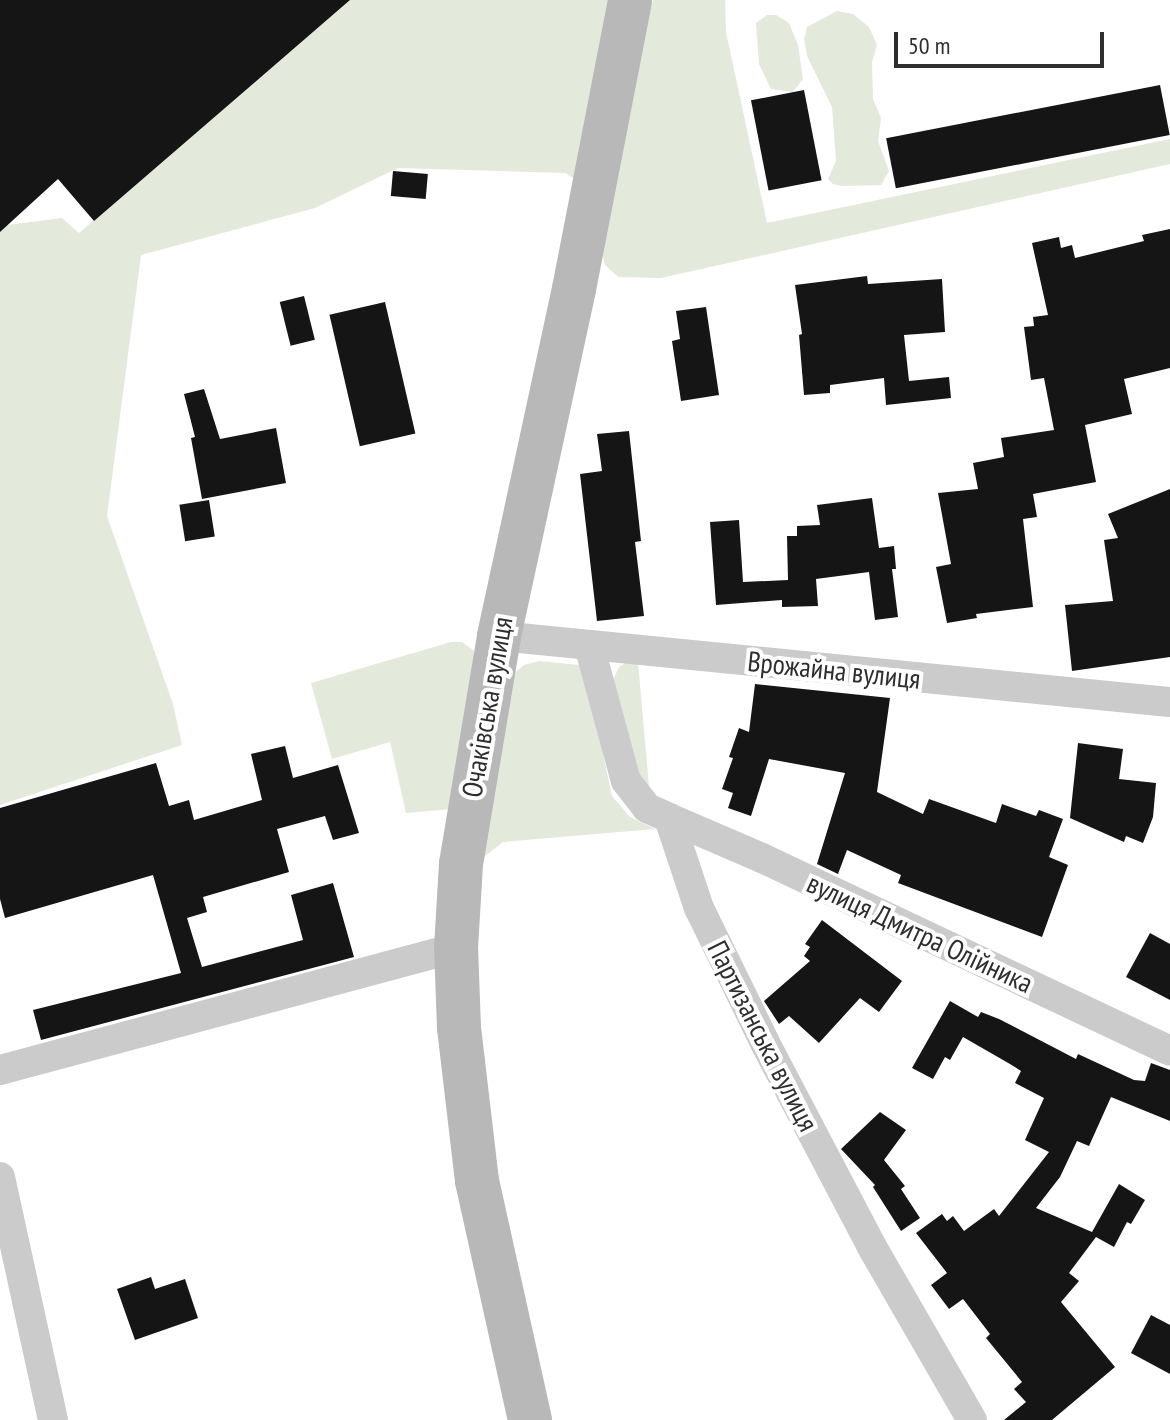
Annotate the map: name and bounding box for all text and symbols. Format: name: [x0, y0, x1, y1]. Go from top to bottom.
scale bar: [898, 16, 1108, 66]
text: 50 m: [908, 30, 950, 61]
street label: Очаківська вулиця: [455, 614, 519, 800]
street label: Врожайна вулиця: [746, 644, 922, 696]
street label: вулиця Дмитра Олійника: [802, 866, 1038, 1000]
street label: Партизанська вулиця: [701, 935, 825, 1137]

